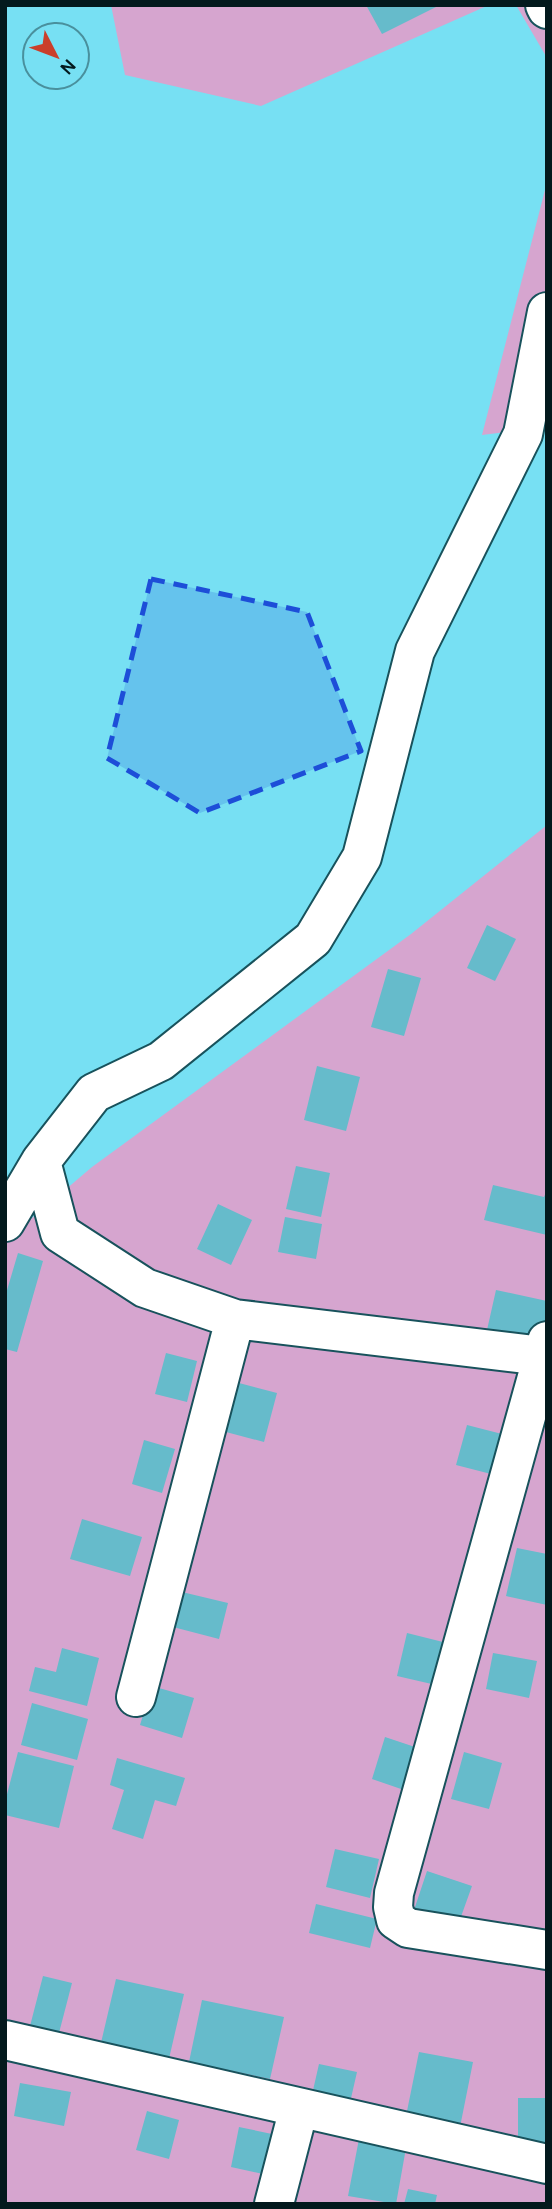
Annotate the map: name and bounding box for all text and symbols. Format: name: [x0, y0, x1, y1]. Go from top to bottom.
north arrow: [21, 21, 91, 91]
text: N: [55, 54, 81, 79]

